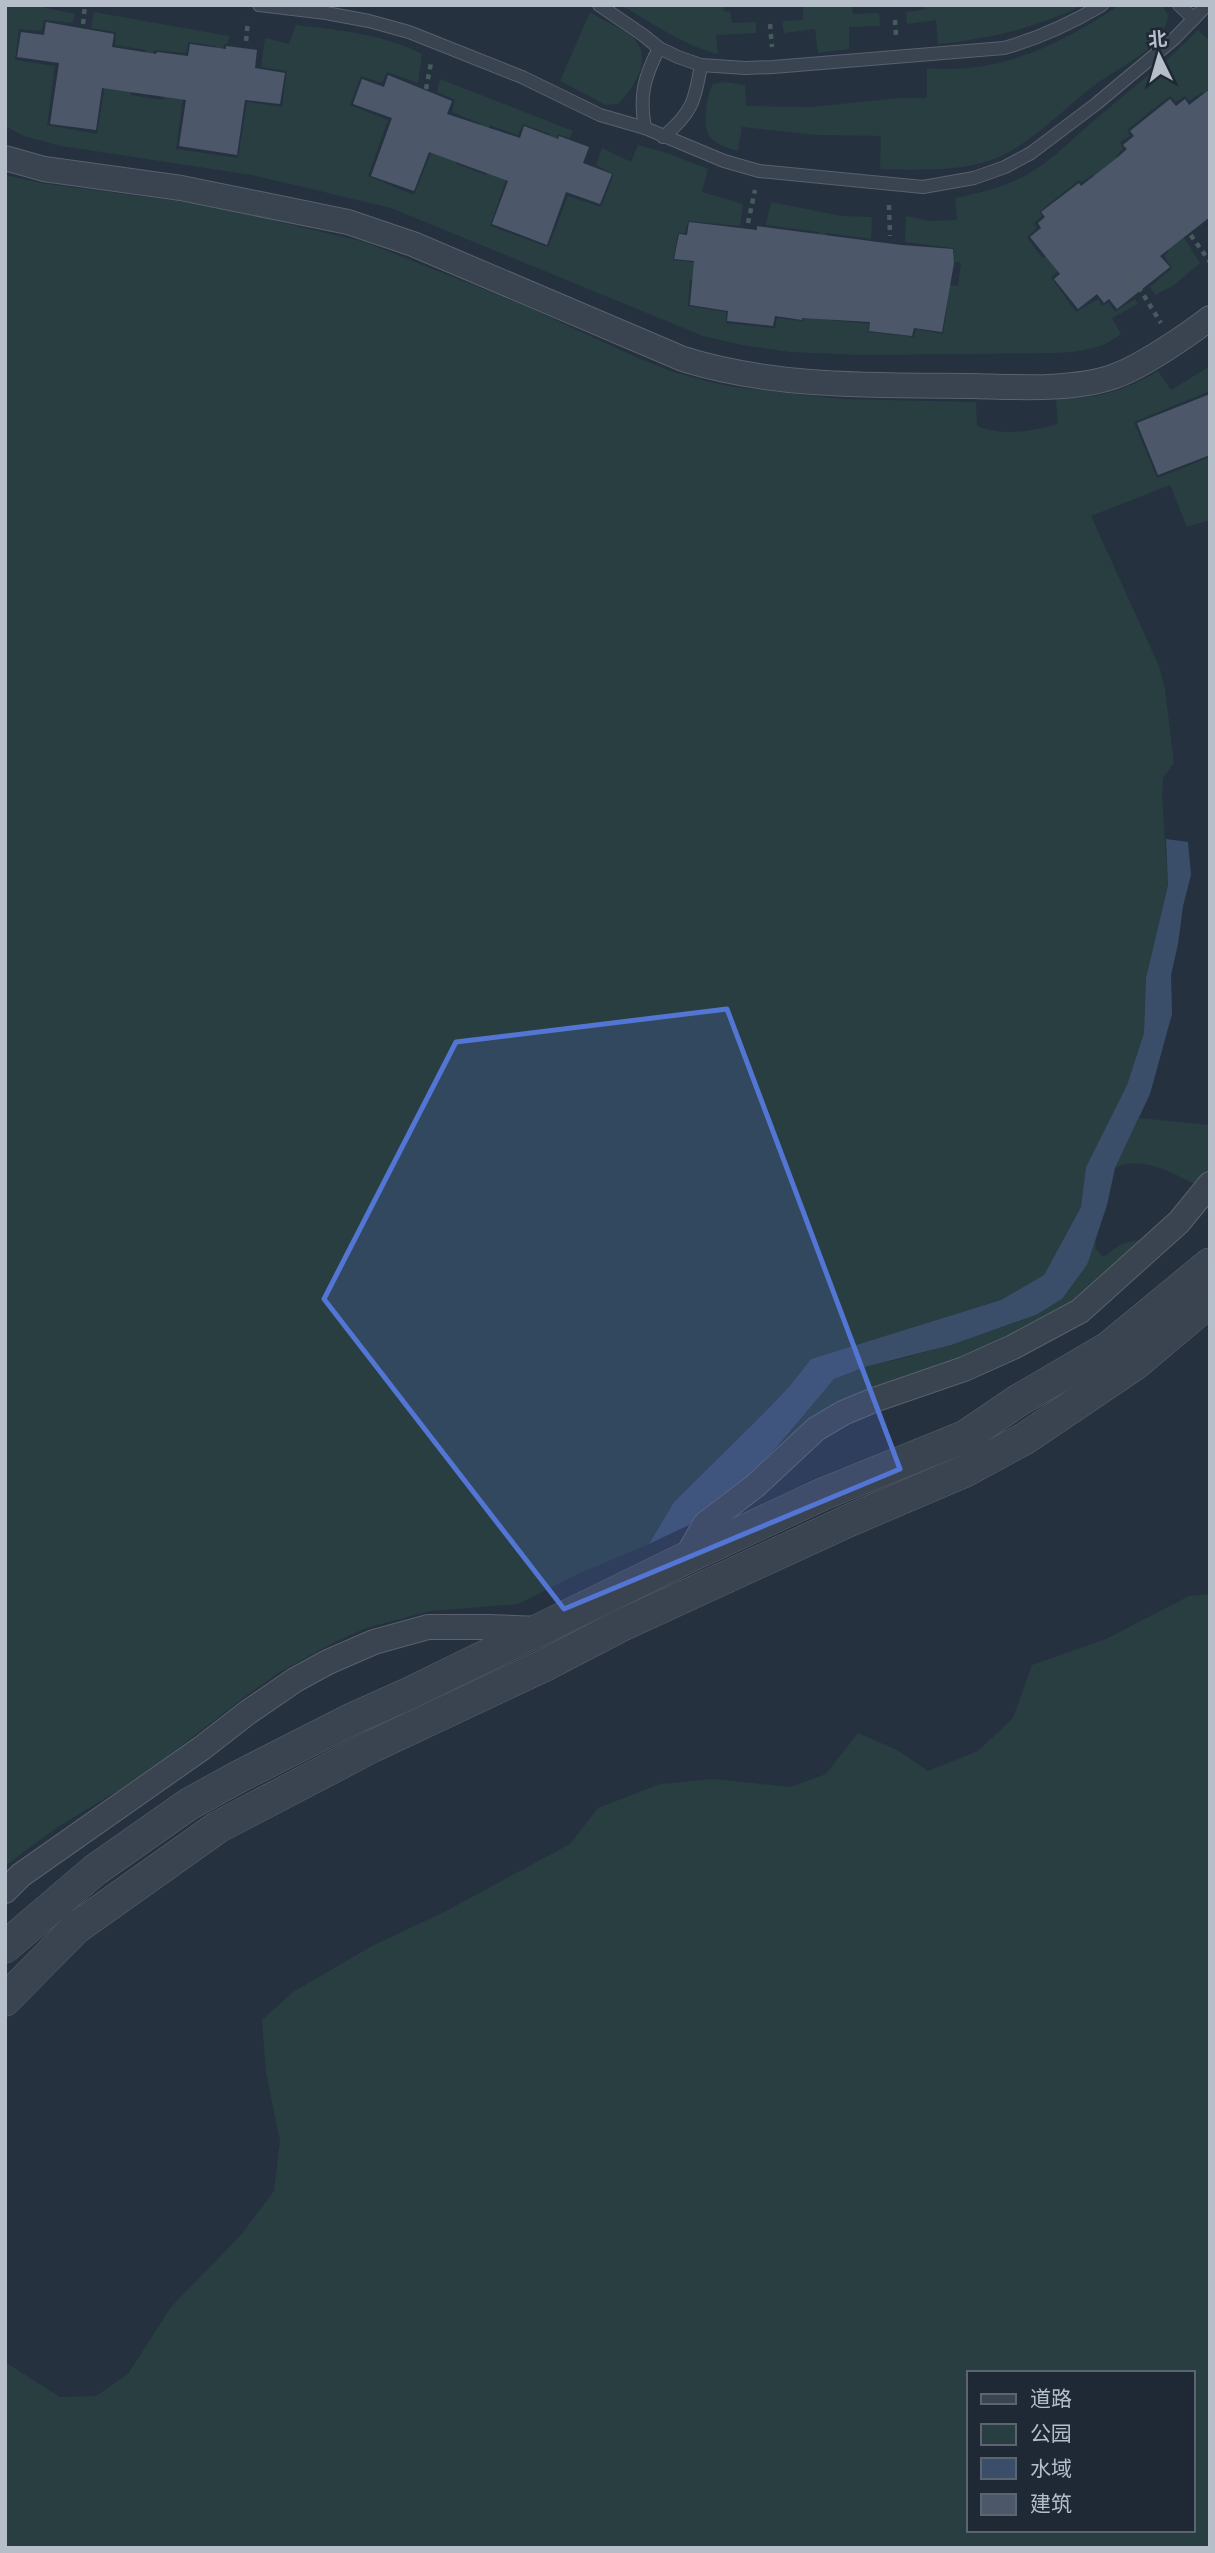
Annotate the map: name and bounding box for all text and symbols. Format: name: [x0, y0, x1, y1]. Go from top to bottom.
north arrow: [1124, 21, 1194, 91]
text: 北: [1147, 26, 1168, 53]
legend: [967, 2371, 1194, 2532]
text: 道路: [1030, 2385, 1072, 2413]
text: 公园: [1030, 2420, 1072, 2448]
text: 水域: [1030, 2455, 1072, 2483]
text: 建筑: [1030, 2490, 1072, 2518]

